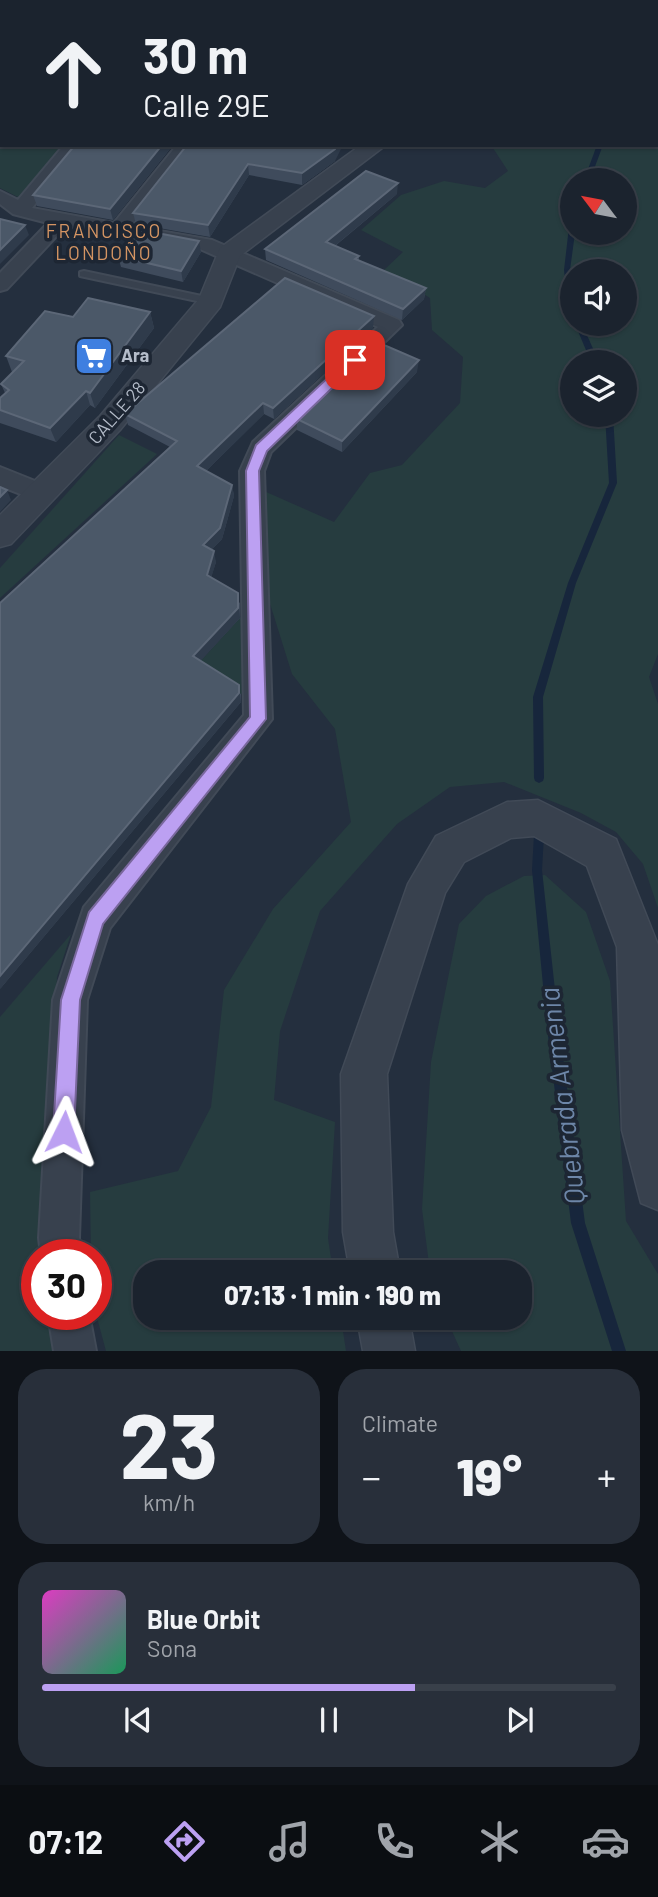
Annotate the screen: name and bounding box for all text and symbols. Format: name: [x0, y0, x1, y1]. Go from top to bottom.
text: 30 m: [143, 25, 248, 84]
icon: ahead: [28, 28, 119, 119]
text: Calle 29E: [143, 85, 270, 123]
north arrow: [560, 168, 637, 245]
map controls: [560, 168, 637, 427]
district label: FRANCISCO LONDOÑO: [46, 219, 162, 264]
button: sound: [560, 259, 637, 336]
pin: [325, 330, 385, 390]
supermarket icon: Ara: [73, 335, 115, 377]
icon: arrive: [336, 341, 374, 379]
place label: Ara: [121, 344, 149, 366]
button: layers: [560, 350, 637, 427]
street label: CALLE 28: [83, 377, 149, 448]
water label: Quebrada Armenia: [531, 986, 591, 1207]
position arrow: [27, 1095, 101, 1169]
speed limit sign: 30: [21, 1239, 112, 1330]
text: 07:13 · 1 min · 190 m: [224, 1279, 441, 1310]
text: 23: [120, 1388, 218, 1497]
text: Climate: [362, 1409, 438, 1437]
text: 19°: [456, 1444, 522, 1506]
text: −: [362, 1453, 381, 1499]
text: +: [597, 1453, 616, 1499]
text: km/h: [143, 1488, 195, 1516]
text: Blue Orbit: [147, 1603, 260, 1634]
text: Sona: [147, 1634, 197, 1662]
icon: previous: [119, 1701, 157, 1739]
icon: pause: [310, 1701, 348, 1739]
icon: next: [501, 1701, 539, 1739]
icon: directions: [160, 1817, 209, 1866]
icon: music: [265, 1817, 314, 1866]
icon: phone: [370, 1817, 419, 1866]
icon: climate: [475, 1817, 524, 1866]
icon: car: [581, 1817, 630, 1866]
text: 07:12: [28, 1822, 103, 1860]

